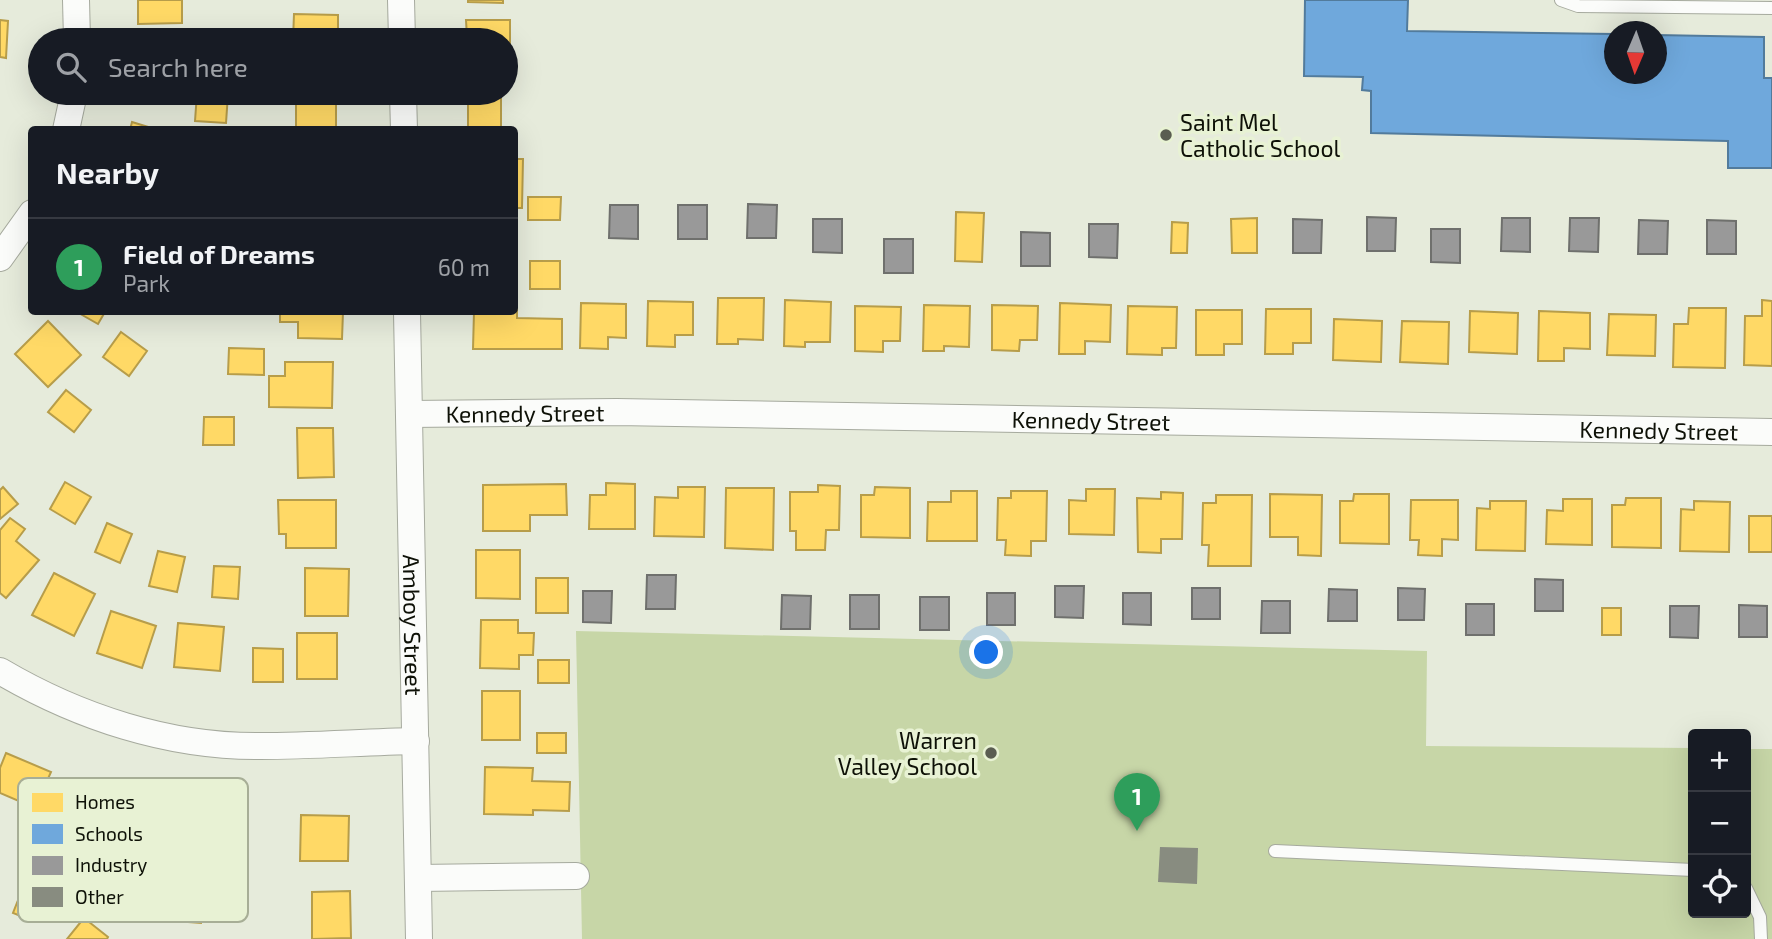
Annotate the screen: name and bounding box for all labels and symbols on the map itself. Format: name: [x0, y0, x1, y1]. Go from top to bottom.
north arrow: [1604, 21, 1667, 84]
place label: Saint Mel Catholic School: [1180, 108, 1340, 162]
marker: Saint Mel Catholic School: [1158, 127, 1174, 143]
street label: Kennedy Street: [446, 398, 605, 428]
street label: Kennedy Street: [1011, 405, 1171, 436]
street label: Kennedy Street: [1579, 415, 1739, 445]
street label: Amboy Street: [398, 554, 428, 696]
your location: [969, 635, 1003, 669]
place label: Warren Valley School: [838, 726, 977, 780]
marker: Warren Valley School: [983, 745, 999, 761]
pin: 1: [1114, 773, 1160, 831]
legend: [18, 778, 248, 922]
text: Homes: [75, 790, 135, 813]
text: Schools: [75, 822, 143, 845]
text: Industry: [75, 853, 147, 876]
text: Other: [75, 885, 124, 908]

